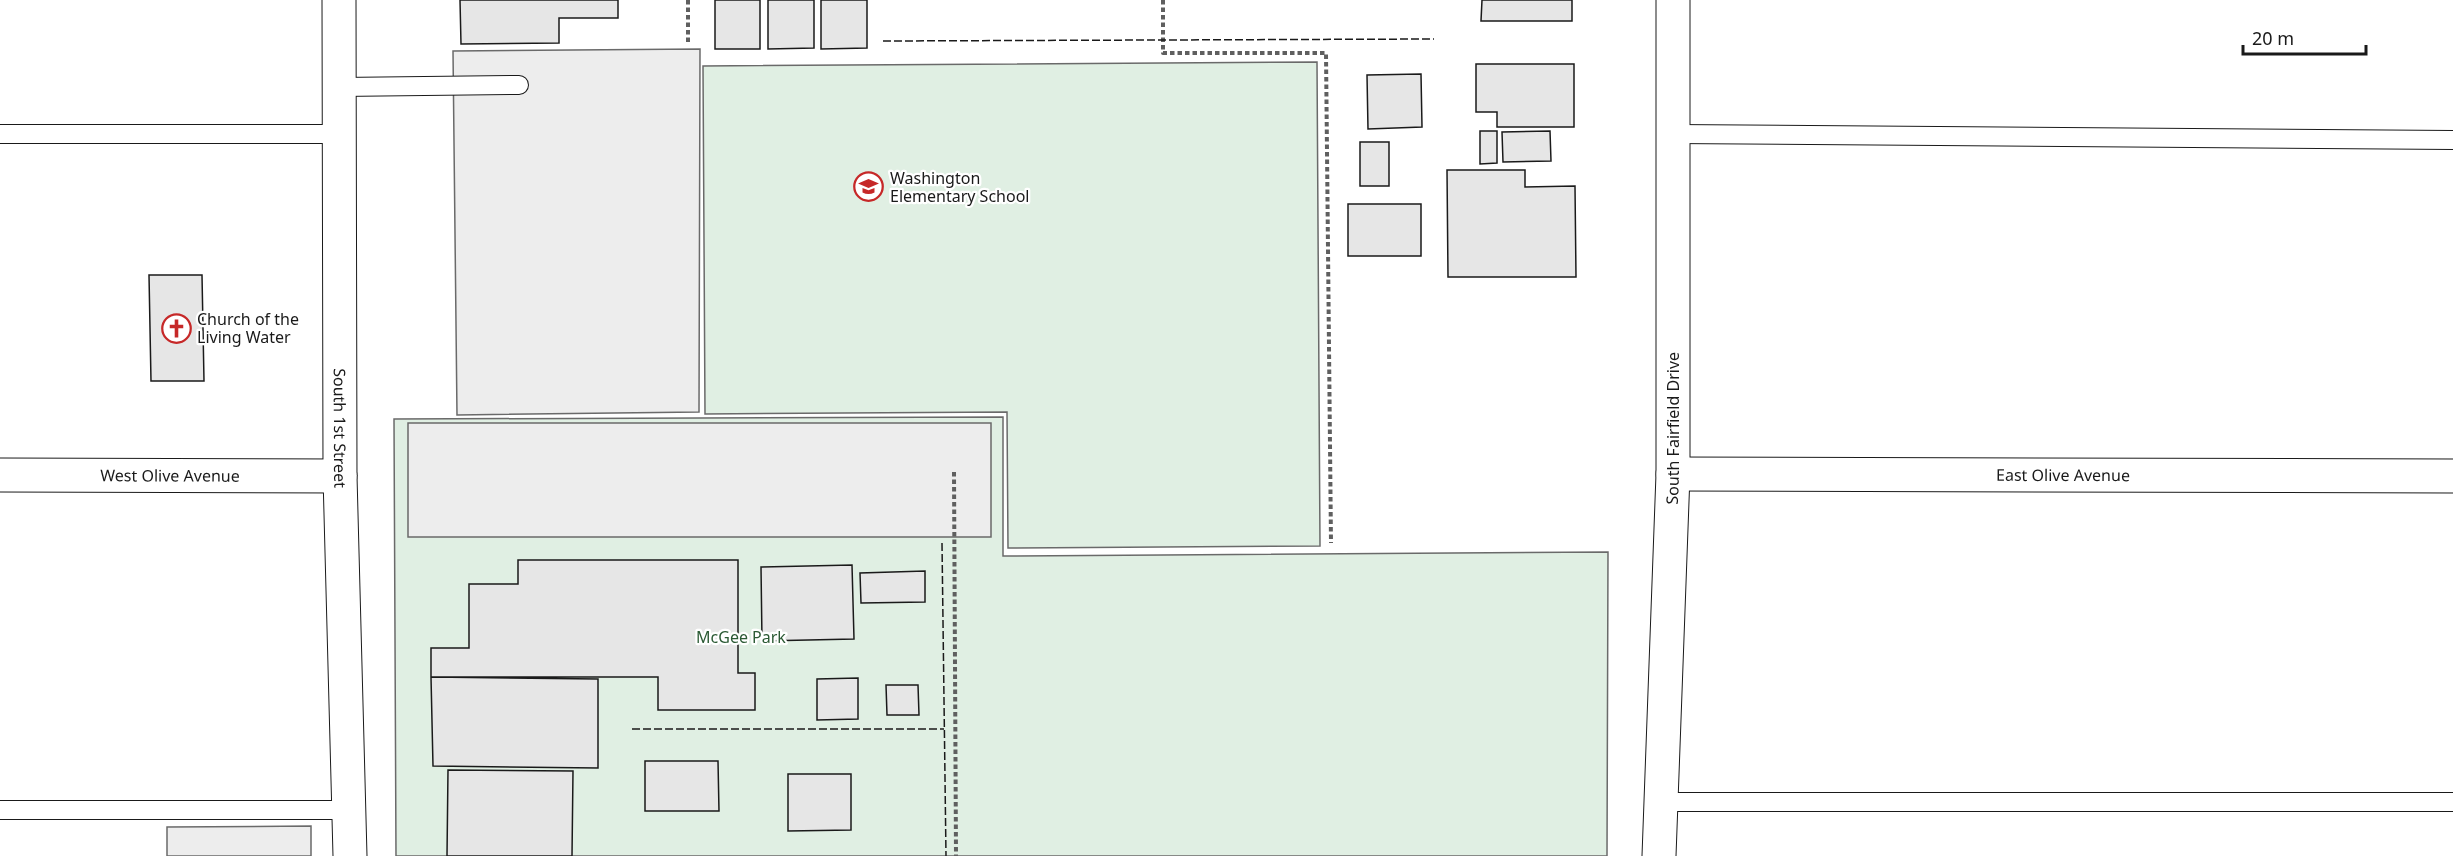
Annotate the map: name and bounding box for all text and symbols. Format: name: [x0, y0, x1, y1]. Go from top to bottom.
scale bar: [2243, 18, 2366, 56]
text: 20 m: [2252, 26, 2294, 50]
place label: Washington Elementary School: [890, 167, 1029, 207]
school or university icon: Washington Elementary School: [853, 171, 885, 203]
place label: Church of the Living Water: [197, 308, 299, 348]
church icon: Church of the Living Water: [160, 312, 192, 344]
street label: South Fairfield Drive: [1661, 352, 1684, 505]
street label: South 1st Street: [329, 368, 351, 488]
street label: West Olive Avenue: [100, 464, 240, 487]
street label: East Olive Avenue: [1996, 464, 2130, 486]
park label: McGee Park: [696, 626, 786, 648]

